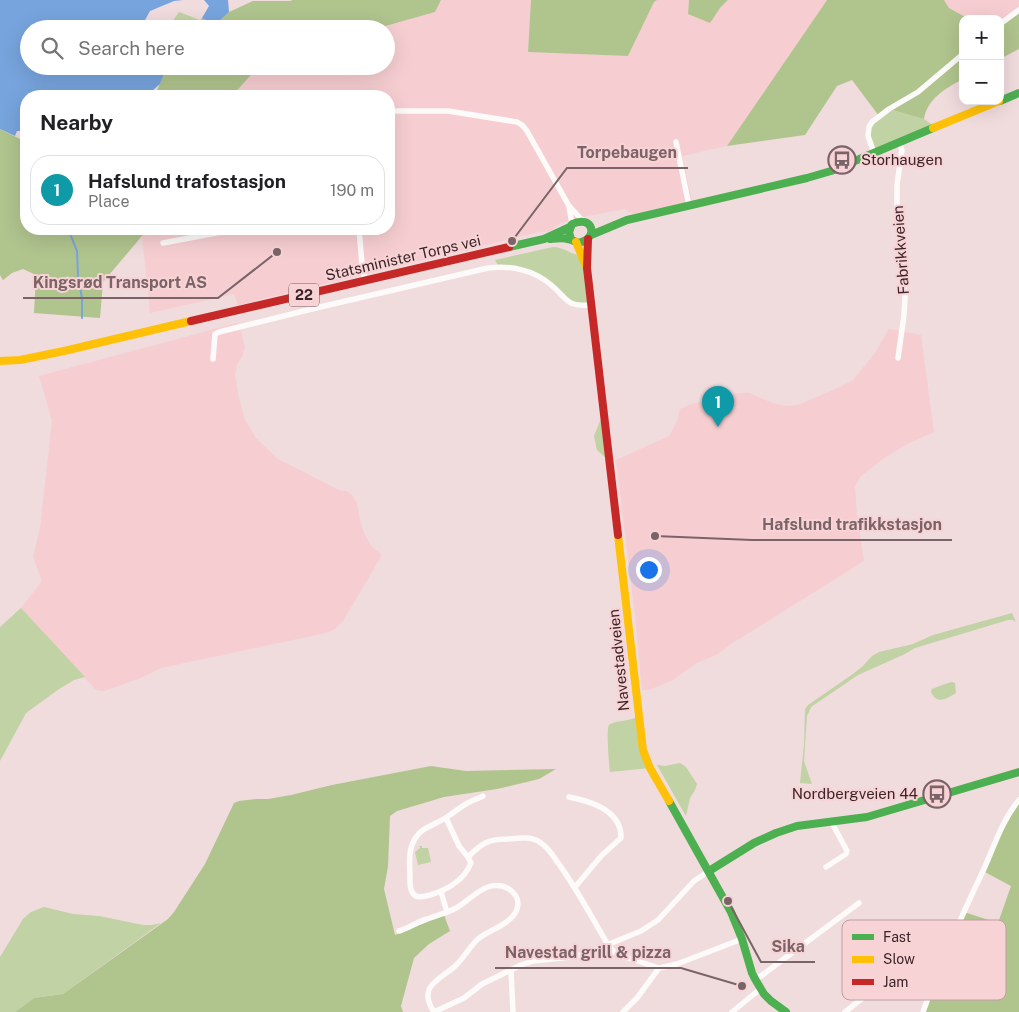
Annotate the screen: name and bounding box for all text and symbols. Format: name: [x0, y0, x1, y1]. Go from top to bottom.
map controls: [959, 15, 1004, 105]
button: +: [959, 15, 1004, 60]
search box: [20, 20, 395, 75]
icon: search: [38, 34, 66, 62]
text: Search here: [78, 37, 185, 59]
button: −: [959, 60, 1004, 105]
text: Nearby: [40, 110, 113, 135]
callout: Torpebaugen: [567, 137, 688, 168]
text: Torpebaugen: [577, 143, 677, 162]
bus stop icon: Storhaugen: [827, 145, 857, 175]
place label: Storhaugen: [861, 151, 943, 168]
text: Hafslund trafostasjon: [88, 170, 286, 192]
text: 1: [54, 181, 60, 200]
text: 190 m: [330, 181, 374, 200]
text: Place: [88, 192, 130, 211]
street label: Fabrikkveien: [889, 205, 912, 295]
street label: Statsminister Torps vei: [324, 231, 482, 284]
callout: Kingsrød Transport AS: [23, 267, 218, 298]
text: Kingsrød Transport AS: [33, 273, 207, 292]
road number: 22: [289, 284, 319, 306]
pin: 1: [702, 386, 734, 427]
callout: Hafslund trafikkstasjon: [752, 509, 952, 540]
text: Hafslund trafikkstasjon: [762, 515, 942, 534]
your location: [636, 557, 662, 583]
street label: Navestadveien: [605, 608, 632, 712]
bus stop icon: Nordbergveien 44: [922, 779, 952, 809]
place label: Nordbergveien 44: [792, 785, 918, 802]
legend: [842, 920, 1006, 1000]
text: Fast: [883, 929, 911, 945]
callout: Sika: [761, 931, 815, 962]
callout: Navestad grill & pizza: [495, 937, 681, 968]
text: Sika: [771, 937, 805, 956]
text: Navestad grill & pizza: [505, 943, 671, 962]
text: Slow: [883, 951, 915, 967]
text: Jam: [883, 974, 908, 990]

